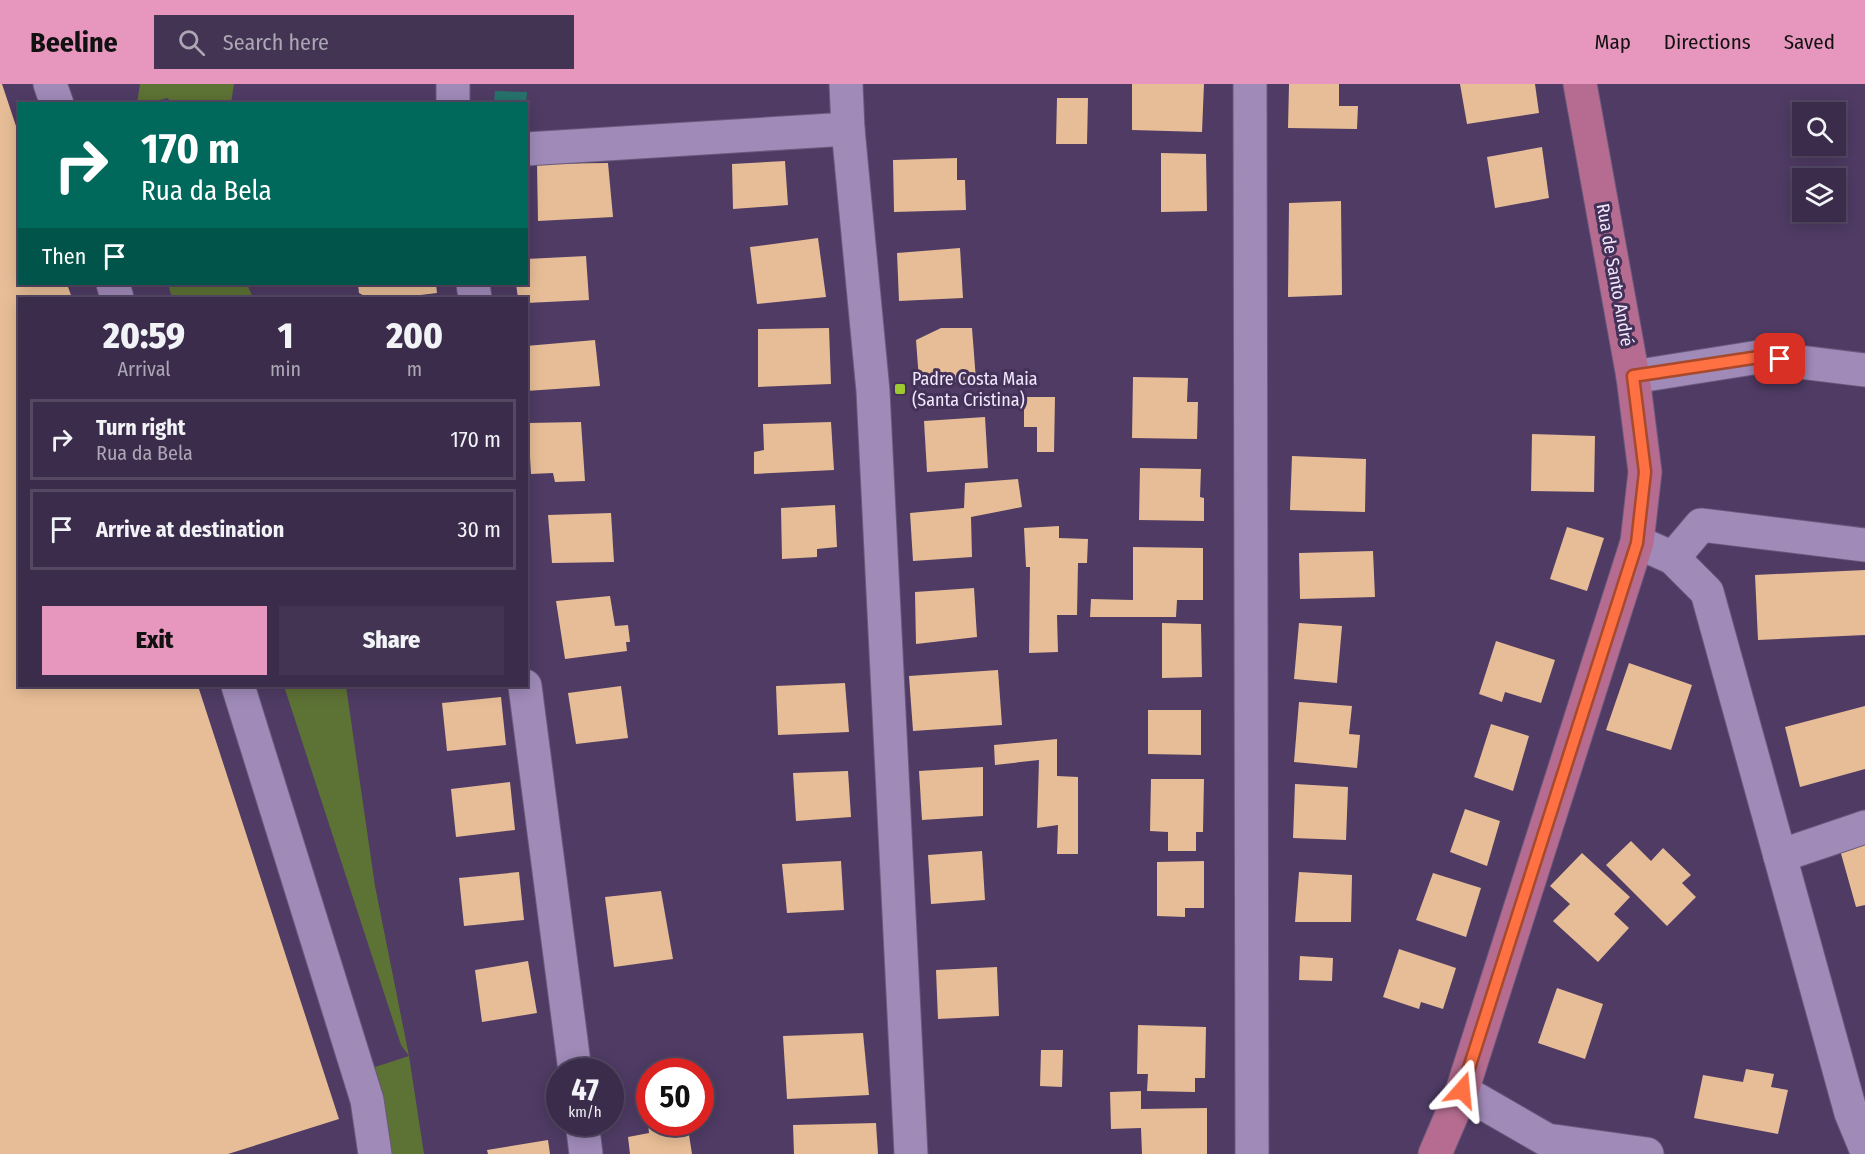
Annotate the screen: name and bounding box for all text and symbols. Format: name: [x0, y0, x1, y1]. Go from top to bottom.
search box: [154, 15, 574, 69]
text: Beeline: [30, 26, 118, 59]
icon: search: [175, 26, 208, 59]
text: Search here: [223, 29, 329, 56]
text: Map: [1594, 29, 1631, 55]
text: Directions: [1664, 29, 1751, 55]
text: Saved: [1784, 29, 1835, 55]
map controls: [1792, 102, 1846, 222]
button: search: [1792, 102, 1846, 156]
text: 170 m: [141, 124, 240, 174]
icon: right: [42, 126, 120, 204]
button: layers: [1792, 168, 1846, 222]
text: Rua da Bela: [141, 175, 272, 207]
street label: Rua de Santo André: [1592, 202, 1638, 348]
icon: arrive: [98, 240, 131, 273]
text: Then: [42, 243, 86, 270]
text: 20:59: [103, 314, 185, 358]
text: 1: [278, 314, 293, 358]
text: 200: [386, 314, 443, 358]
pin: [1754, 333, 1805, 384]
icon: arrive: [1763, 342, 1796, 375]
text: Arrival: [118, 357, 171, 381]
text: min: [270, 357, 301, 381]
text: m: [407, 357, 422, 381]
place label: Padre Costa Maia (Santa Cristina): [912, 368, 1038, 411]
marker: Padre Costa Maia (Santa Cristina): [893, 382, 907, 396]
text: Turn right: [96, 414, 185, 441]
icon: right: [45, 423, 78, 456]
text: 170 m: [450, 426, 501, 453]
text: Rua da Bela: [96, 441, 193, 465]
icon: arrive: [45, 513, 78, 546]
text: Arrive at destination: [96, 516, 284, 543]
text: 30 m: [458, 516, 501, 543]
button: Exit: [42, 606, 267, 675]
button: Share: [279, 606, 504, 675]
speed limit sign: 50: [636, 1058, 714, 1136]
position arrow: [1430, 1058, 1494, 1122]
text: 47: [571, 1072, 599, 1108]
text: km/h: [568, 1103, 602, 1121]

